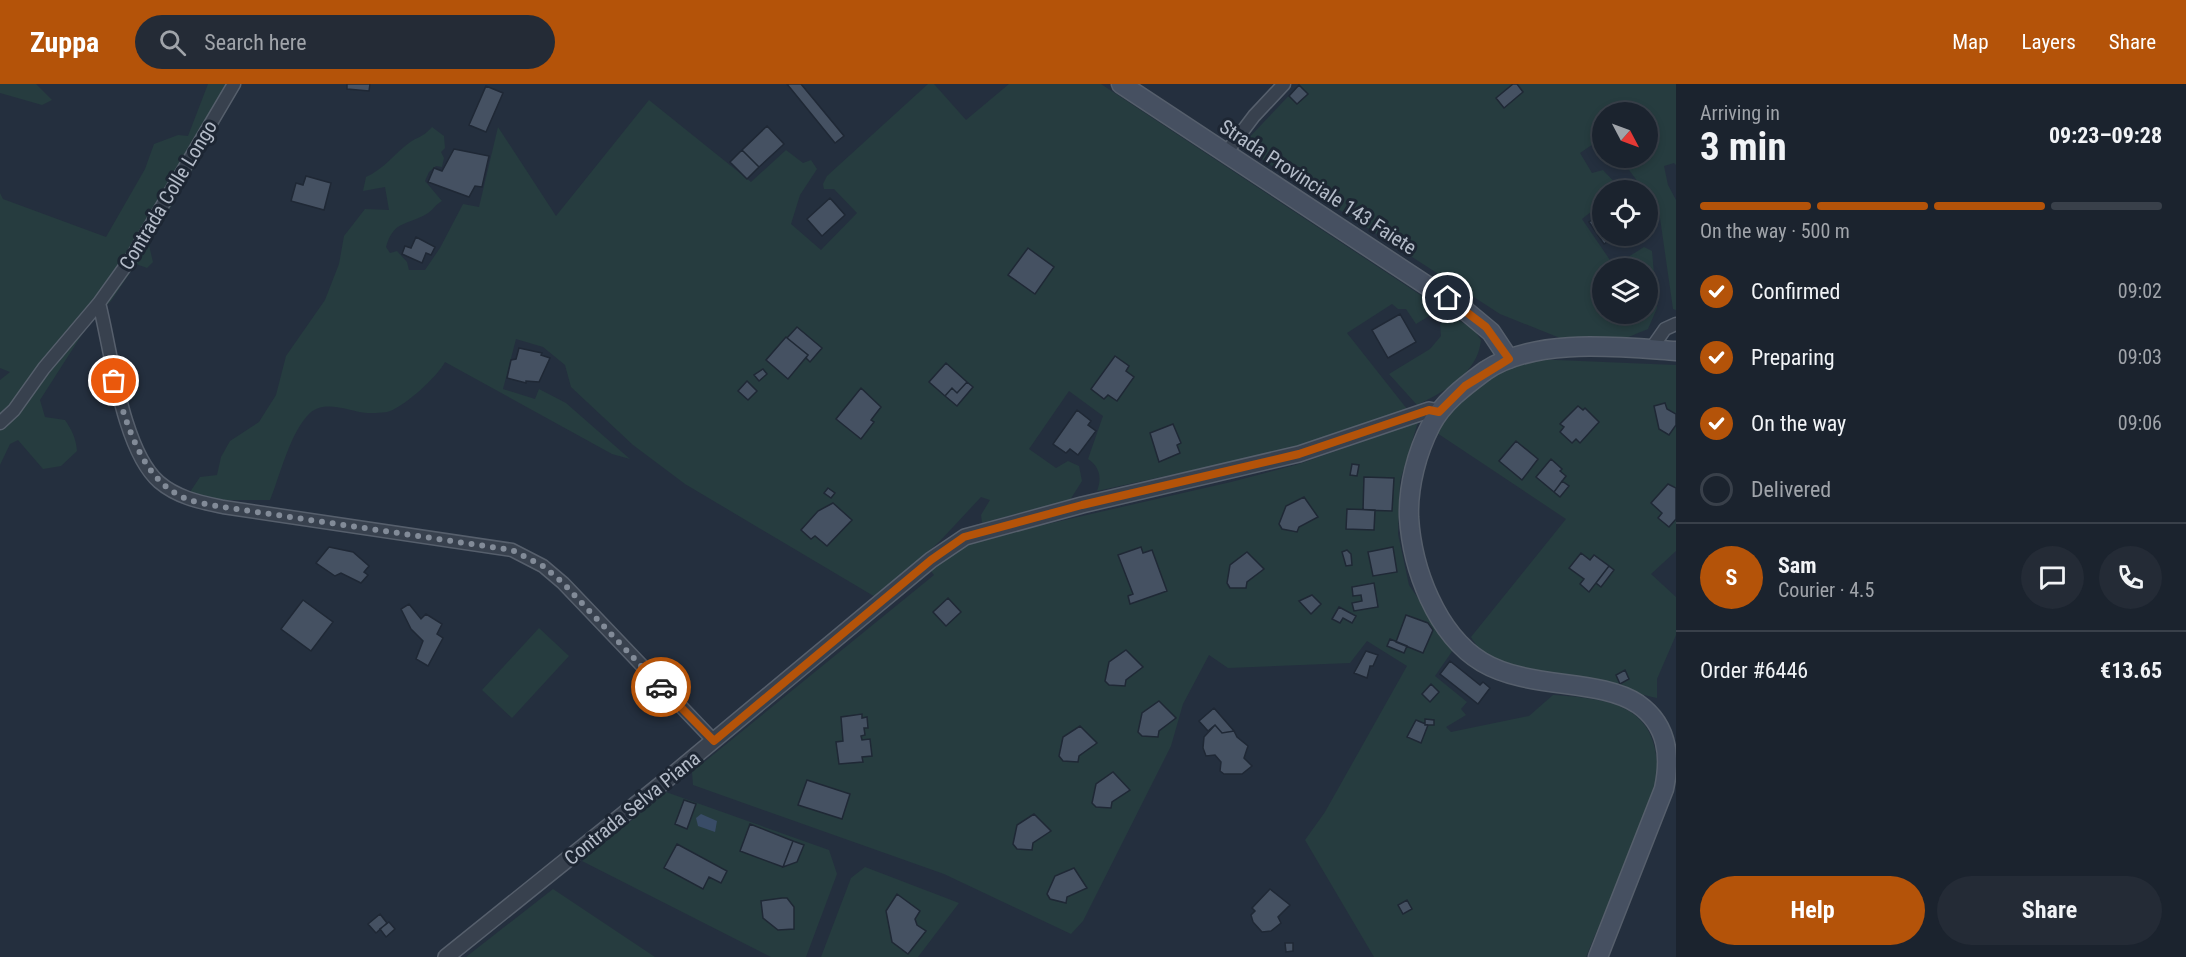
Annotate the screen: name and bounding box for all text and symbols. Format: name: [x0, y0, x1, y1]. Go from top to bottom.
search box: [135, 15, 555, 69]
text: Zuppa: [30, 26, 99, 59]
icon: search: [156, 26, 189, 59]
text: Search here: [204, 30, 307, 55]
text: Map: [1952, 30, 1989, 54]
text: Layers: [2022, 30, 2076, 54]
text: Share: [2109, 30, 2156, 54]
text: Arriving in: [1700, 101, 1780, 125]
north arrow: [1592, 102, 1658, 168]
map controls: [1592, 102, 1658, 324]
street label: Strada Provinciale 143 Faiete: [1215, 114, 1421, 260]
street label: Contrada Colle Longo: [114, 116, 222, 274]
text: 09:23–09:28: [2049, 123, 2162, 148]
text: 3 min: [1700, 124, 1787, 170]
button: locate: [1592, 180, 1658, 246]
text: On the way · 500 m: [1700, 219, 1850, 243]
button: layers: [1592, 258, 1658, 324]
pin: [1422, 272, 1473, 323]
icon: check: [1700, 275, 1733, 308]
text: Confirmed: [1751, 279, 1840, 304]
text: 09:02: [2118, 279, 2162, 303]
icon: home: [1431, 281, 1464, 314]
icon: check: [1700, 341, 1733, 374]
text: Preparing: [1751, 345, 1835, 370]
text: 09:03: [2118, 345, 2162, 369]
pin: [88, 355, 139, 406]
icon: bag: [97, 364, 130, 397]
icon: check: [1700, 407, 1733, 440]
text: On the way: [1751, 411, 1846, 436]
text: 09:06: [2118, 411, 2162, 435]
text: Delivered: [1751, 477, 1831, 502]
button: chat: [2021, 546, 2084, 609]
button: phone: [2099, 546, 2162, 609]
text: Sam: [1778, 553, 1817, 578]
text: S: [1726, 565, 1737, 590]
text: Courier · 4.5: [1778, 578, 1874, 602]
courier: [631, 657, 691, 717]
text: Order #6446: [1700, 658, 1808, 683]
text: €13.65: [2100, 658, 2162, 683]
icon: car: [645, 671, 678, 704]
street label: Contrada Selva Piana: [559, 746, 705, 870]
button: Help: [1700, 876, 1925, 945]
button: Share: [1937, 876, 2162, 945]

